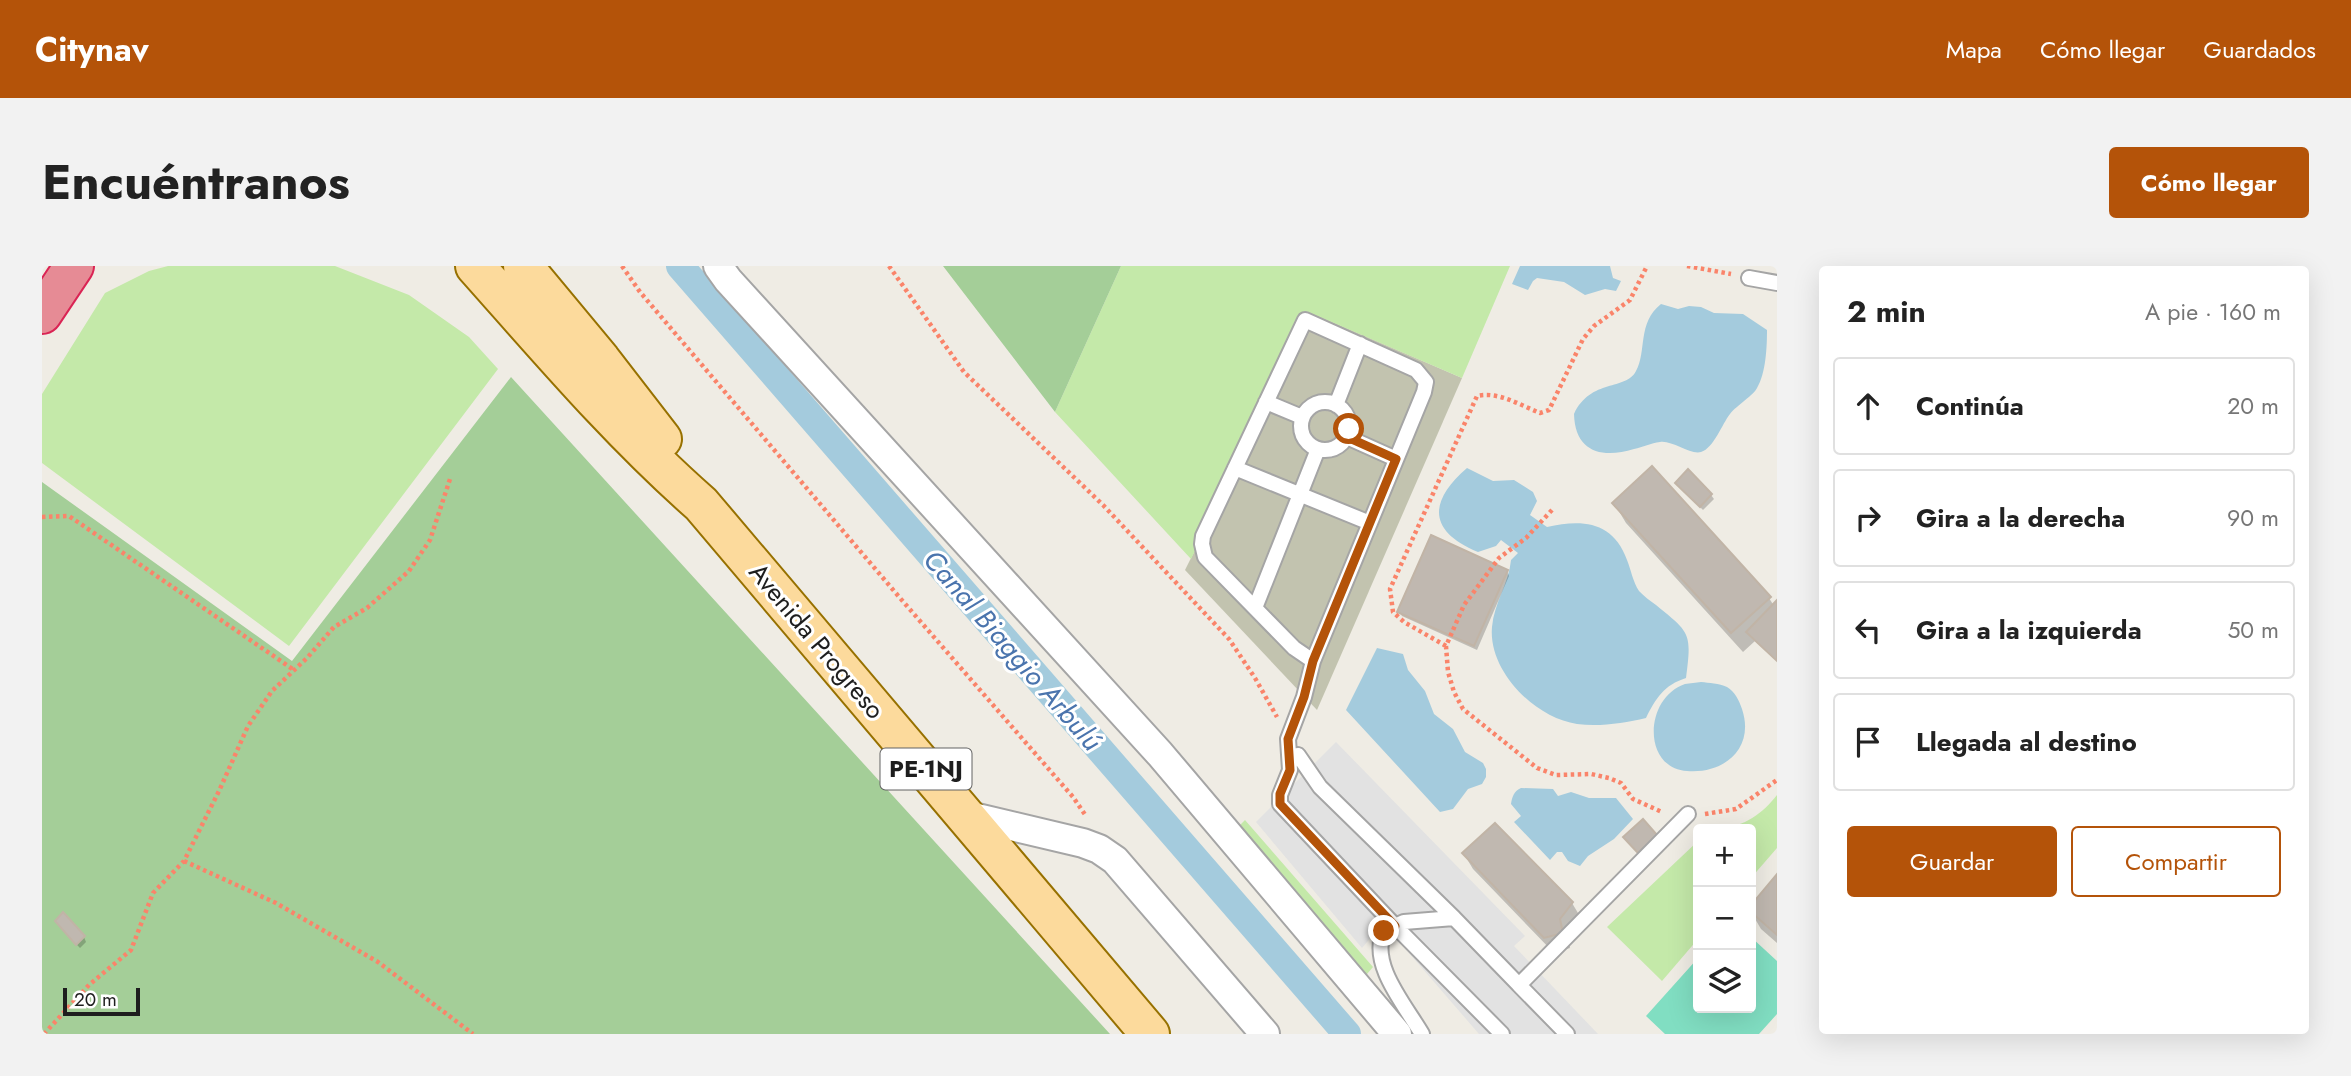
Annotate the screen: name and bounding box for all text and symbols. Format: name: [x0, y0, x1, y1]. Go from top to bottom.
text: Citynav: [35, 26, 149, 73]
text: Mapa: [1946, 32, 2002, 67]
text: Cómo llegar: [2040, 32, 2165, 67]
text: Guardados: [2203, 32, 2316, 67]
text: Encuéntranos: [42, 147, 350, 217]
button: Cómo llegar: [2109, 147, 2309, 218]
text: 2 min: [1847, 290, 1926, 333]
text: A pie · 160 m: [2145, 295, 2281, 329]
icon: ahead: [1849, 387, 1887, 425]
text: Continúa: [1916, 387, 2024, 425]
text: 20 m: [2227, 389, 2279, 423]
route start: [1333, 413, 1364, 444]
icon: right: [1849, 499, 1887, 537]
text: Gira a la derecha: [1916, 499, 2125, 537]
text: 90 m: [2227, 501, 2279, 535]
water label: Canal Biaggio Arbulú: [914, 541, 1112, 760]
street label: Avenida Progreso: [740, 555, 894, 727]
icon: left: [1849, 611, 1887, 649]
text: Gira a la izquierda: [1916, 611, 2142, 649]
text: 50 m: [2227, 613, 2279, 647]
icon: arrive: [1849, 723, 1887, 761]
text: Llegada al destino: [1916, 723, 2137, 761]
road number: PE-1NJ: [880, 748, 972, 790]
map controls: [1693, 824, 1756, 1013]
button: +: [1693, 824, 1756, 887]
button: Guardar: [1847, 826, 2057, 897]
button: Compartir: [2071, 826, 2281, 897]
button: −: [1693, 887, 1756, 950]
route end: [1368, 915, 1399, 946]
button: layers: [1693, 950, 1756, 1013]
scale bar: [63, 985, 140, 1017]
text: 20 m: [74, 986, 117, 1013]

